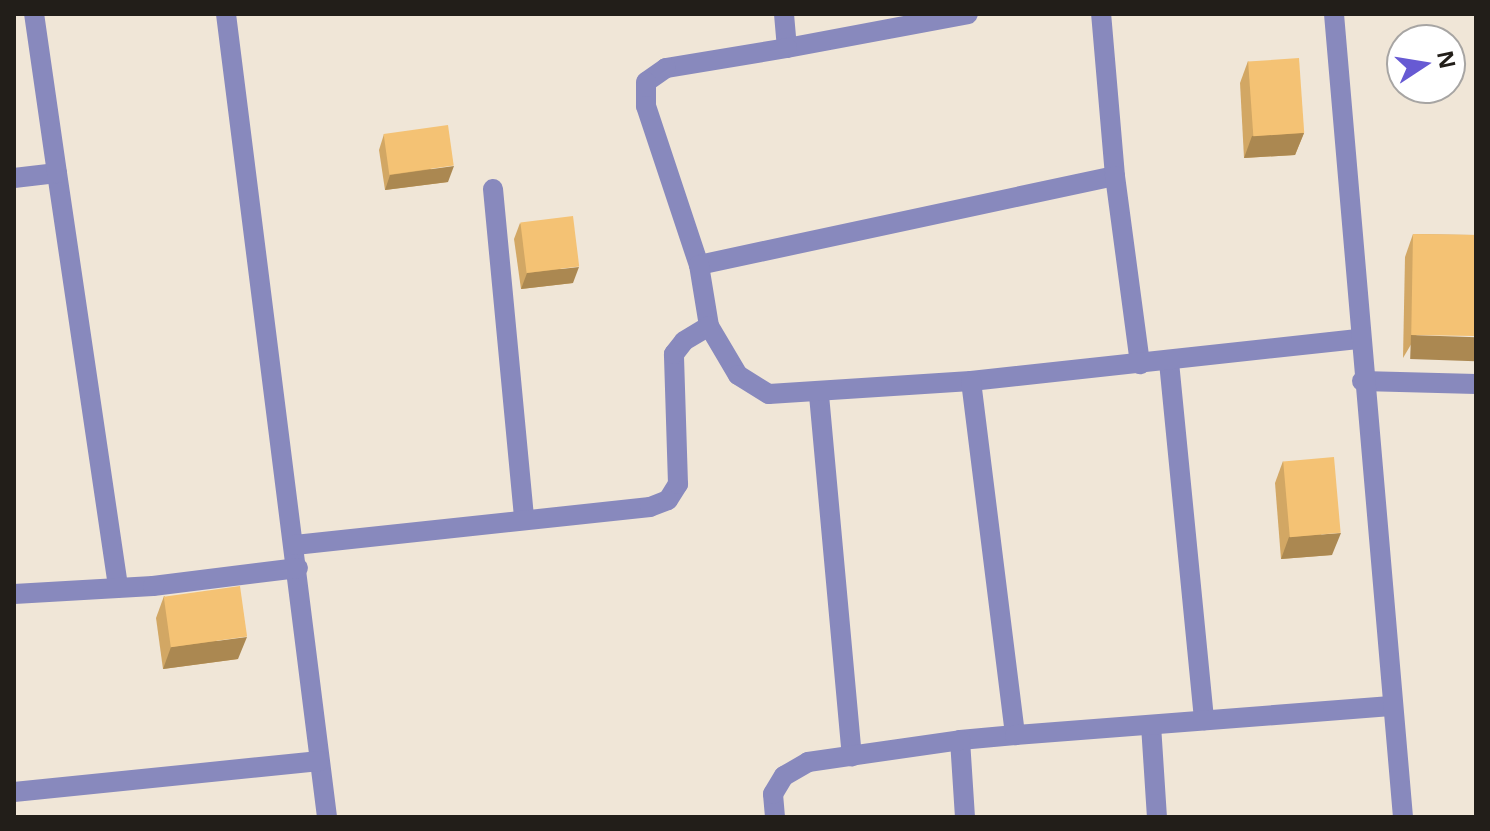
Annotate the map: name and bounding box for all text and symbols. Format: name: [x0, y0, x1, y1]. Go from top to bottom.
north arrow: [1386, 24, 1466, 104]
text: N: [1431, 48, 1464, 71]

